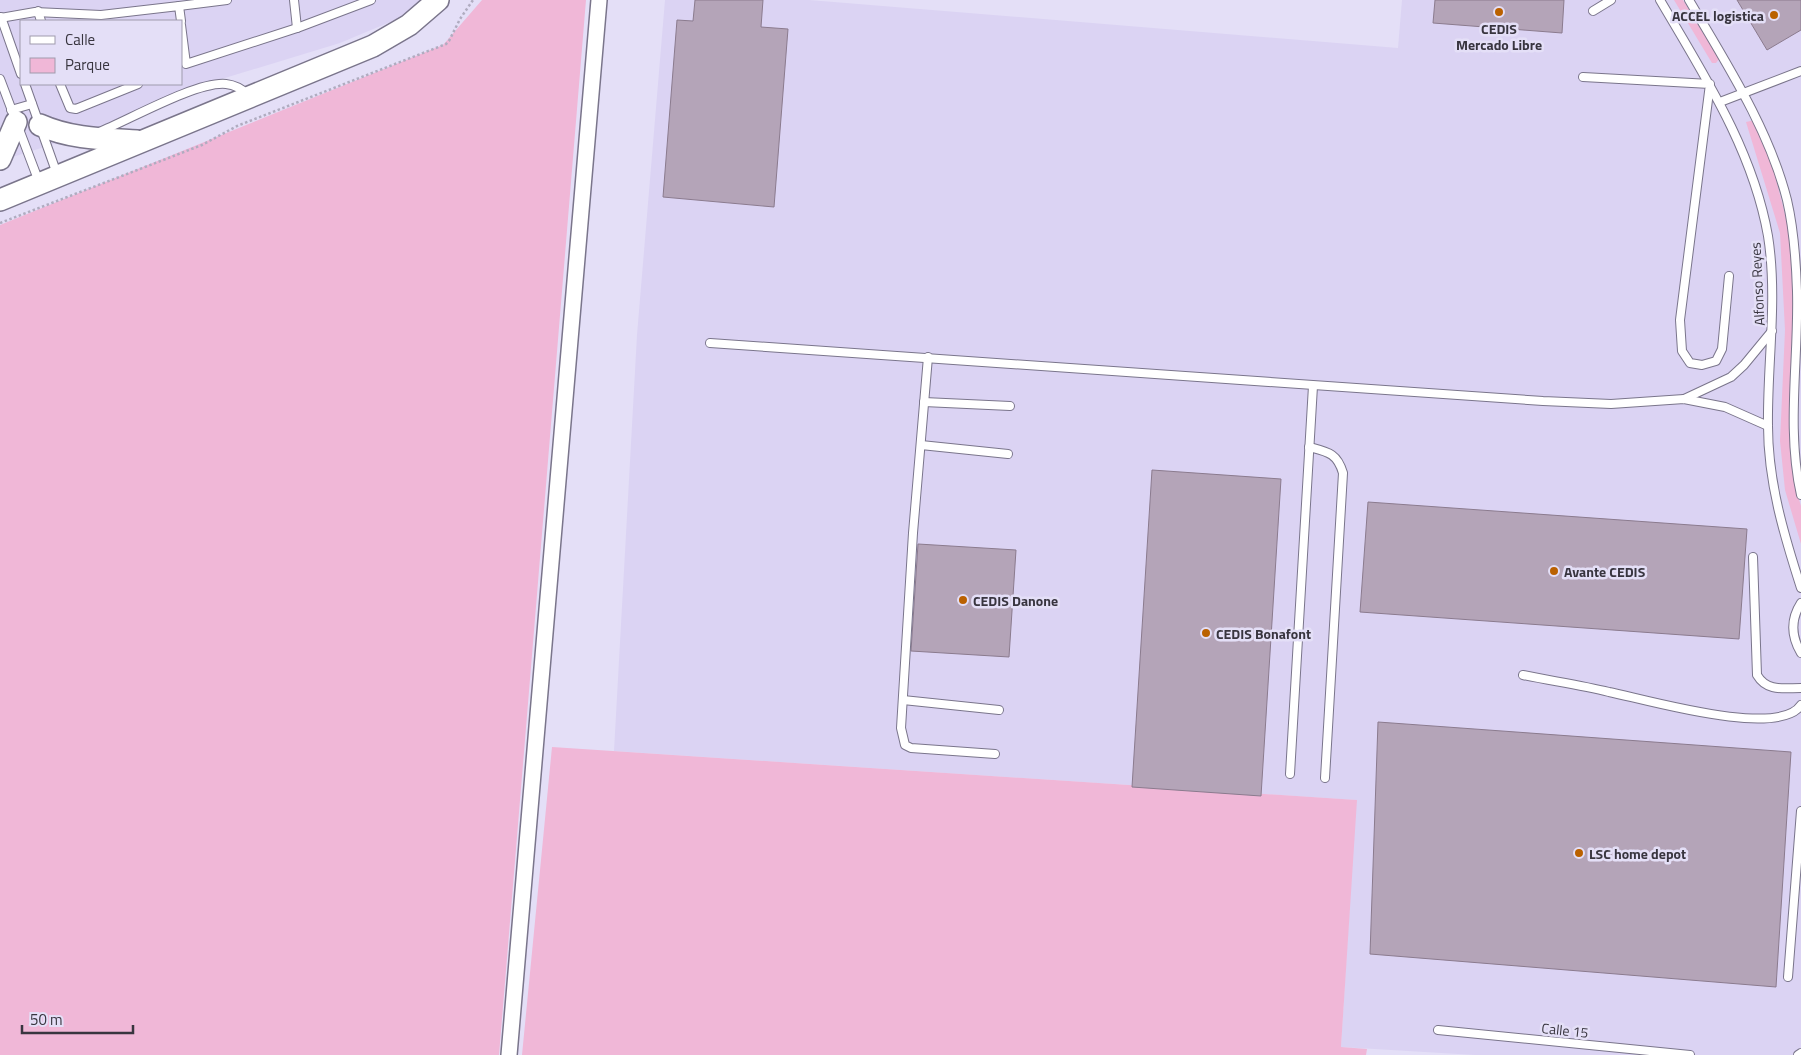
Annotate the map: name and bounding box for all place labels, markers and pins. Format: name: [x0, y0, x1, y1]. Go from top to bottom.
place label: ACCEL logistica: [1672, 5, 1764, 26]
marker: CEDIS Mercado Libre: [1493, 6, 1505, 18]
marker: ACCEL logistica: [1768, 9, 1780, 21]
place label: CEDIS Mercado Libre: [1456, 18, 1542, 55]
place label: Avante CEDIS: [1564, 561, 1646, 582]
marker: Avante CEDIS: [1548, 565, 1560, 577]
place label: CEDIS Danone: [973, 590, 1058, 611]
marker: CEDIS Danone: [957, 594, 969, 606]
place label: CEDIS Bonafont: [1216, 623, 1311, 644]
marker: CEDIS Bonafont: [1200, 627, 1212, 639]
place label: LSC home depot: [1589, 843, 1686, 864]
marker: LSC home depot: [1573, 847, 1585, 859]

